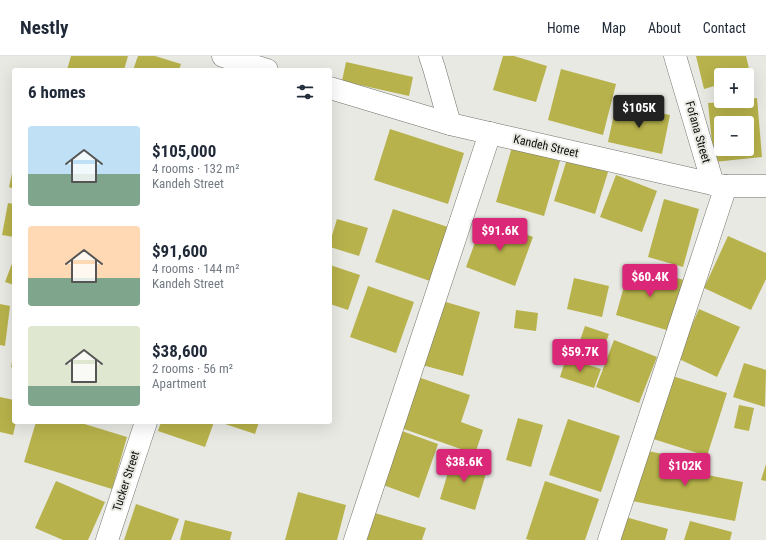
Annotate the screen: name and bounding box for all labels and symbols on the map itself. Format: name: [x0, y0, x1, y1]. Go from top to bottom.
pin: $105K: [611, 95, 667, 129]
street label: Fofana Street: [682, 99, 714, 165]
street label: Kandeh Street: [512, 132, 580, 160]
pin: $91.6K: [467, 218, 533, 252]
pin: $60.4K: [617, 264, 683, 298]
pin: $59.7K: [547, 339, 613, 373]
street label: Tucker Street: [110, 449, 142, 513]
pin: $38.6K: [431, 449, 497, 483]
pin: $102K: [657, 453, 713, 487]

